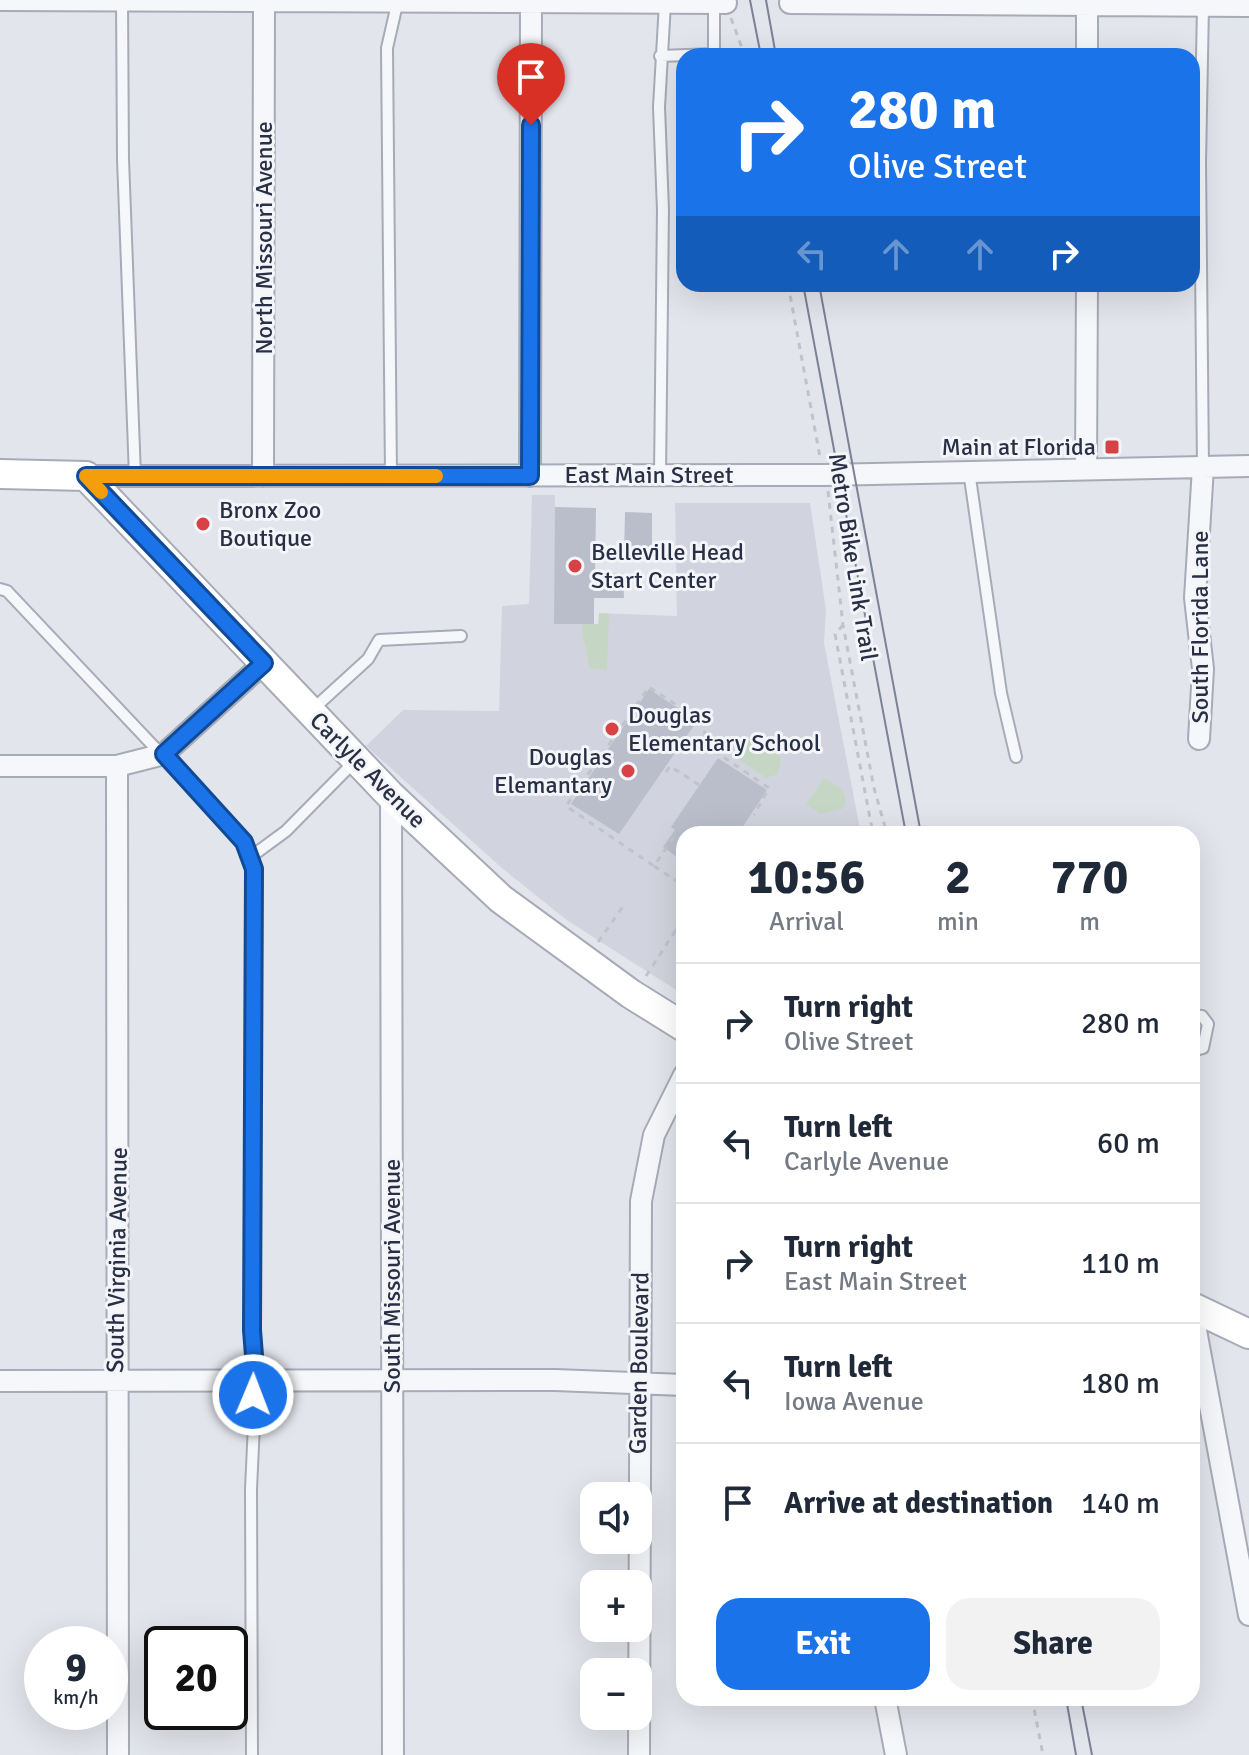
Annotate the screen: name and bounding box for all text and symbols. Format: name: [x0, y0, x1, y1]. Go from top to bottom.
pin: [497, 43, 565, 125]
icon: arrive: [509, 55, 553, 99]
text: 280 m: [848, 75, 996, 144]
icon: right: [716, 80, 820, 184]
street label: North Missouri Avenue: [249, 121, 279, 355]
text: Olive Street: [848, 144, 1027, 189]
icon: left: [790, 232, 834, 276]
icon: ahead: [874, 232, 918, 276]
icon: ahead: [958, 232, 1002, 276]
icon: right: [1042, 232, 1086, 276]
place label: Main at Florida: [942, 432, 1096, 462]
marker: Main at Florida: [1103, 438, 1121, 456]
street label: Metro Bike Link Trail: [822, 451, 884, 663]
street label: East Main Street: [565, 460, 733, 490]
place label: Bronx Zoo Boutique: [219, 495, 321, 553]
marker: Bronx Zoo Boutique: [194, 515, 212, 533]
street label: South Florida Lane: [1185, 531, 1215, 723]
place label: Belleville Head Start Center: [591, 537, 744, 595]
marker: Belleville Head Start Center: [566, 557, 584, 575]
place label: Douglas Elementary School: [628, 700, 821, 758]
street label: Carlyle Avenue: [303, 705, 433, 835]
marker: Douglas Elementary School: [603, 720, 621, 738]
place label: Douglas Elemantary: [494, 742, 612, 800]
marker: Douglas Elemantary: [619, 762, 637, 780]
text: 10:56: [748, 848, 865, 907]
text: 2: [945, 848, 971, 907]
text: 770: [1051, 848, 1128, 907]
text: Arrival: [769, 906, 844, 938]
text: min: [937, 906, 979, 938]
text: m: [1079, 906, 1100, 938]
text: Turn right: [784, 989, 913, 1026]
icon: right: [716, 1001, 760, 1045]
text: 280 m: [1081, 1005, 1160, 1042]
text: Olive Street: [784, 1026, 913, 1058]
text: Turn left: [784, 1109, 893, 1146]
icon: left: [716, 1121, 760, 1165]
text: 60 m: [1097, 1125, 1160, 1162]
text: Carlyle Avenue: [784, 1146, 949, 1178]
street label: South Virginia Avenue: [100, 1147, 134, 1373]
street label: South Missouri Avenue: [377, 1159, 407, 1393]
text: Turn right: [784, 1229, 913, 1266]
icon: right: [716, 1241, 760, 1285]
text: 110 m: [1081, 1245, 1160, 1282]
text: East Main Street: [784, 1266, 967, 1298]
street label: Garden Boulevard: [622, 1272, 656, 1454]
text: Turn left: [784, 1349, 893, 1386]
position arrow: [211, 1353, 295, 1437]
icon: left: [716, 1361, 760, 1405]
text: 180 m: [1081, 1365, 1160, 1402]
text: Iowa Avenue: [784, 1386, 924, 1418]
icon: arrive: [716, 1481, 760, 1525]
map controls: [580, 1482, 652, 1730]
button: sound: [580, 1482, 652, 1554]
text: Arrive at destination: [784, 1485, 1053, 1522]
text: 140 m: [1081, 1485, 1160, 1522]
button: +: [580, 1570, 652, 1642]
button: Exit: [716, 1598, 930, 1690]
button: Share: [946, 1598, 1160, 1690]
speed limit sign: 20: [144, 1626, 248, 1730]
text: 9: [65, 1643, 87, 1693]
button: −: [580, 1658, 652, 1730]
text: km/h: [53, 1685, 99, 1710]

